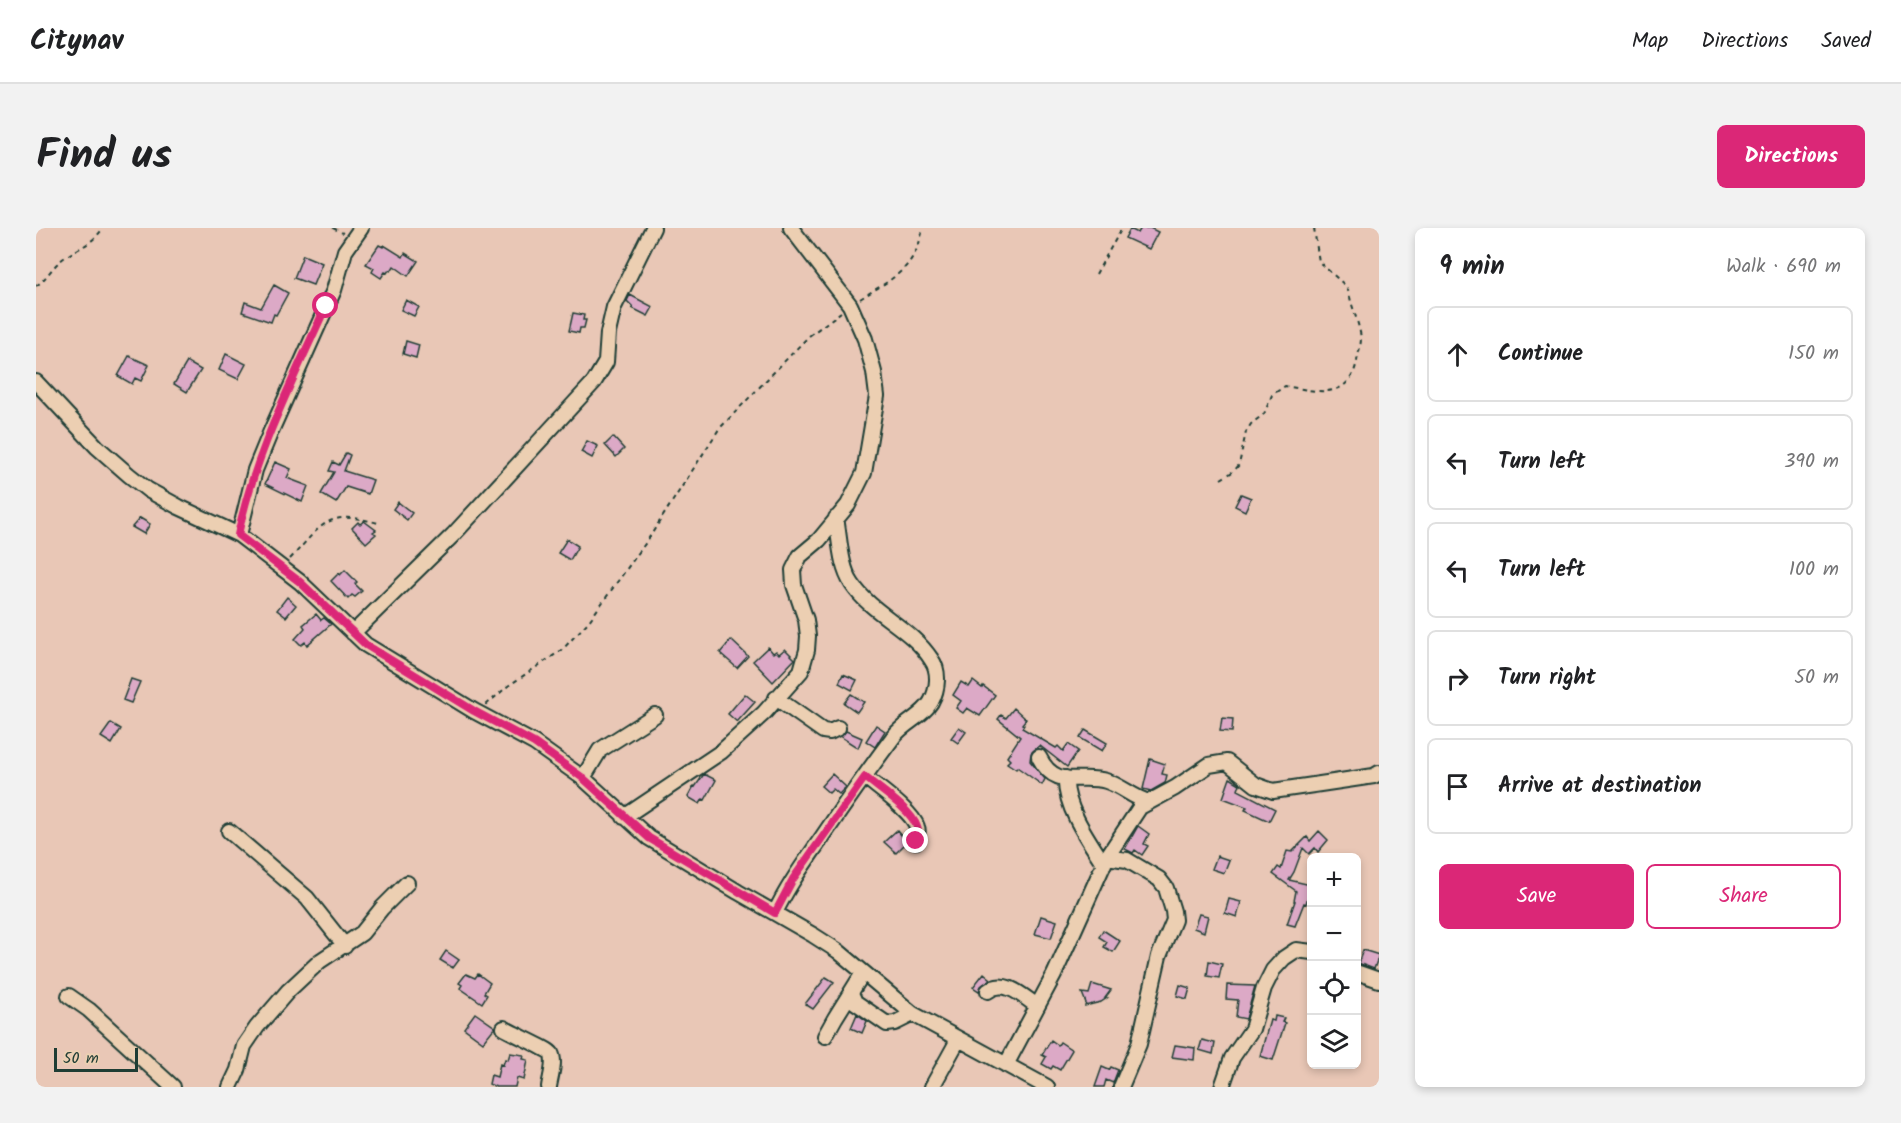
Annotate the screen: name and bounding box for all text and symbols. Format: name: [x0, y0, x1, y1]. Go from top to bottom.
text: Citynav: [30, 19, 123, 64]
text: Map: [1632, 25, 1668, 58]
text: Directions: [1701, 25, 1788, 58]
text: Saved: [1821, 25, 1871, 58]
text: Find us: [36, 123, 172, 190]
button: Directions: [1717, 125, 1865, 188]
text: 9 min: [1439, 246, 1505, 288]
text: Walk · 690 m: [1726, 251, 1841, 283]
route start: [312, 292, 338, 318]
text: Continue: [1498, 337, 1583, 372]
icon: ahead: [1441, 338, 1474, 371]
text: 150 m: [1788, 338, 1839, 370]
text: Turn left: [1498, 445, 1585, 480]
icon: left: [1441, 446, 1474, 479]
text: 390 m: [1784, 446, 1839, 478]
text: Turn left: [1498, 553, 1585, 588]
icon: left: [1441, 554, 1474, 587]
text: 100 m: [1789, 554, 1839, 586]
text: Turn right: [1498, 661, 1596, 696]
icon: right: [1441, 662, 1474, 695]
text: 50 m: [1794, 662, 1839, 694]
text: Arrive at destination: [1498, 769, 1701, 804]
icon: arrive: [1441, 770, 1474, 803]
route end: [902, 827, 928, 853]
map controls: [1307, 853, 1361, 1069]
button: +: [1307, 853, 1361, 907]
button: Save: [1439, 864, 1634, 929]
button: Share: [1646, 864, 1841, 929]
button: −: [1307, 907, 1361, 961]
button: locate: [1307, 961, 1361, 1015]
button: layers: [1307, 1015, 1361, 1069]
scale bar: [54, 1045, 138, 1072]
text: 50 m: [63, 1046, 99, 1071]

